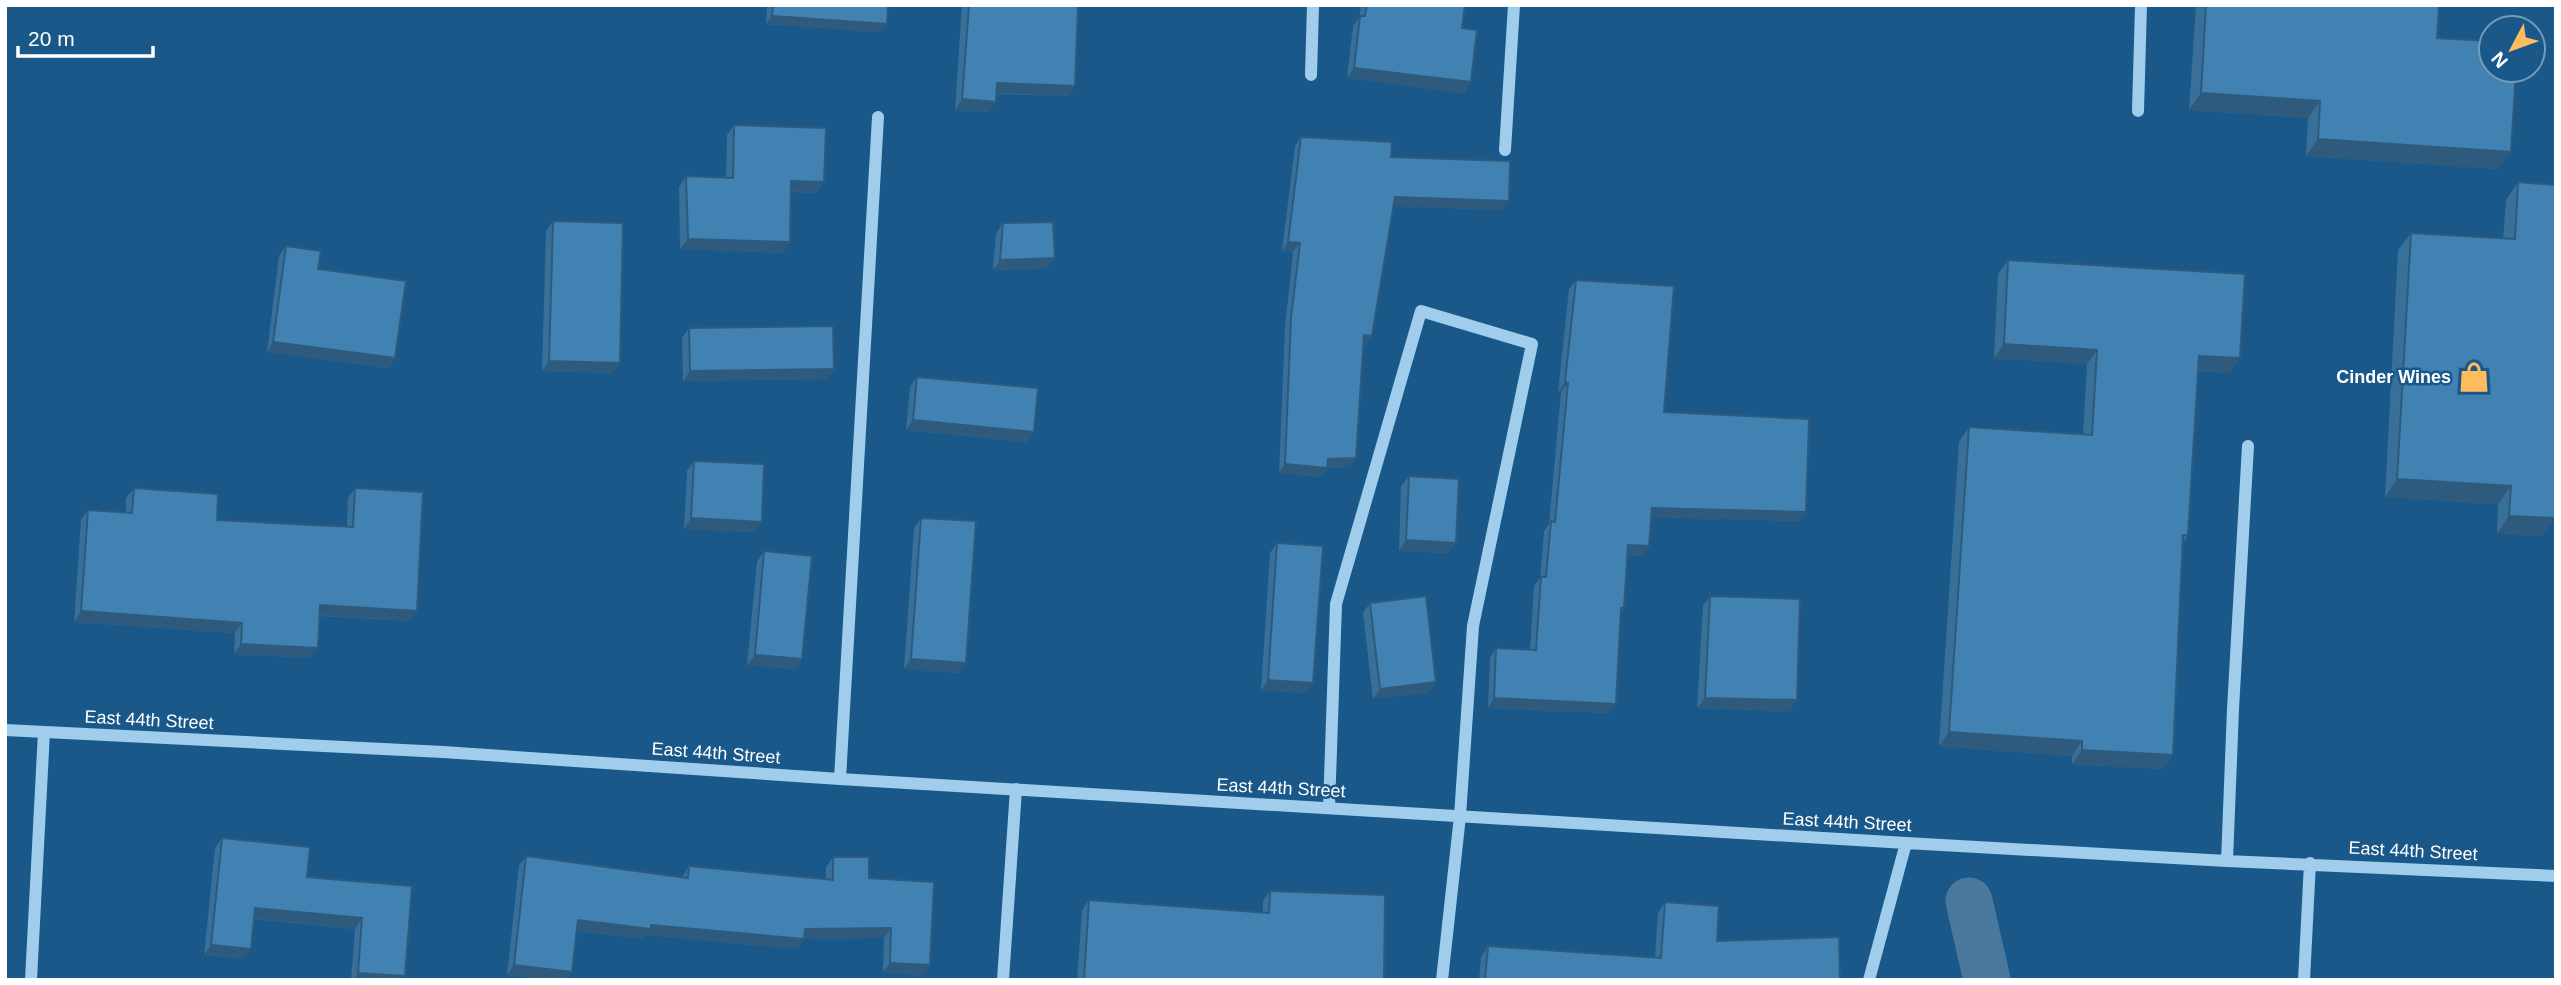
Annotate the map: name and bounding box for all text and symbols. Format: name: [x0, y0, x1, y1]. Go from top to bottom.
scale bar: [18, 14, 152, 58]
north arrow: [2477, 14, 2547, 84]
text: 20 m: [28, 27, 75, 50]
text: N: [2487, 48, 2512, 72]
shop icon: Cinder Wines: [2457, 360, 2491, 394]
place label: Cinder Wines: [2336, 367, 2451, 387]
street label: East 44th Street: [84, 707, 214, 733]
street label: East 44th Street: [651, 739, 781, 767]
street label: East 44th Street: [1216, 775, 1346, 801]
street label: East 44th Street: [1782, 809, 1912, 835]
street label: East 44th Street: [2348, 838, 2478, 864]

